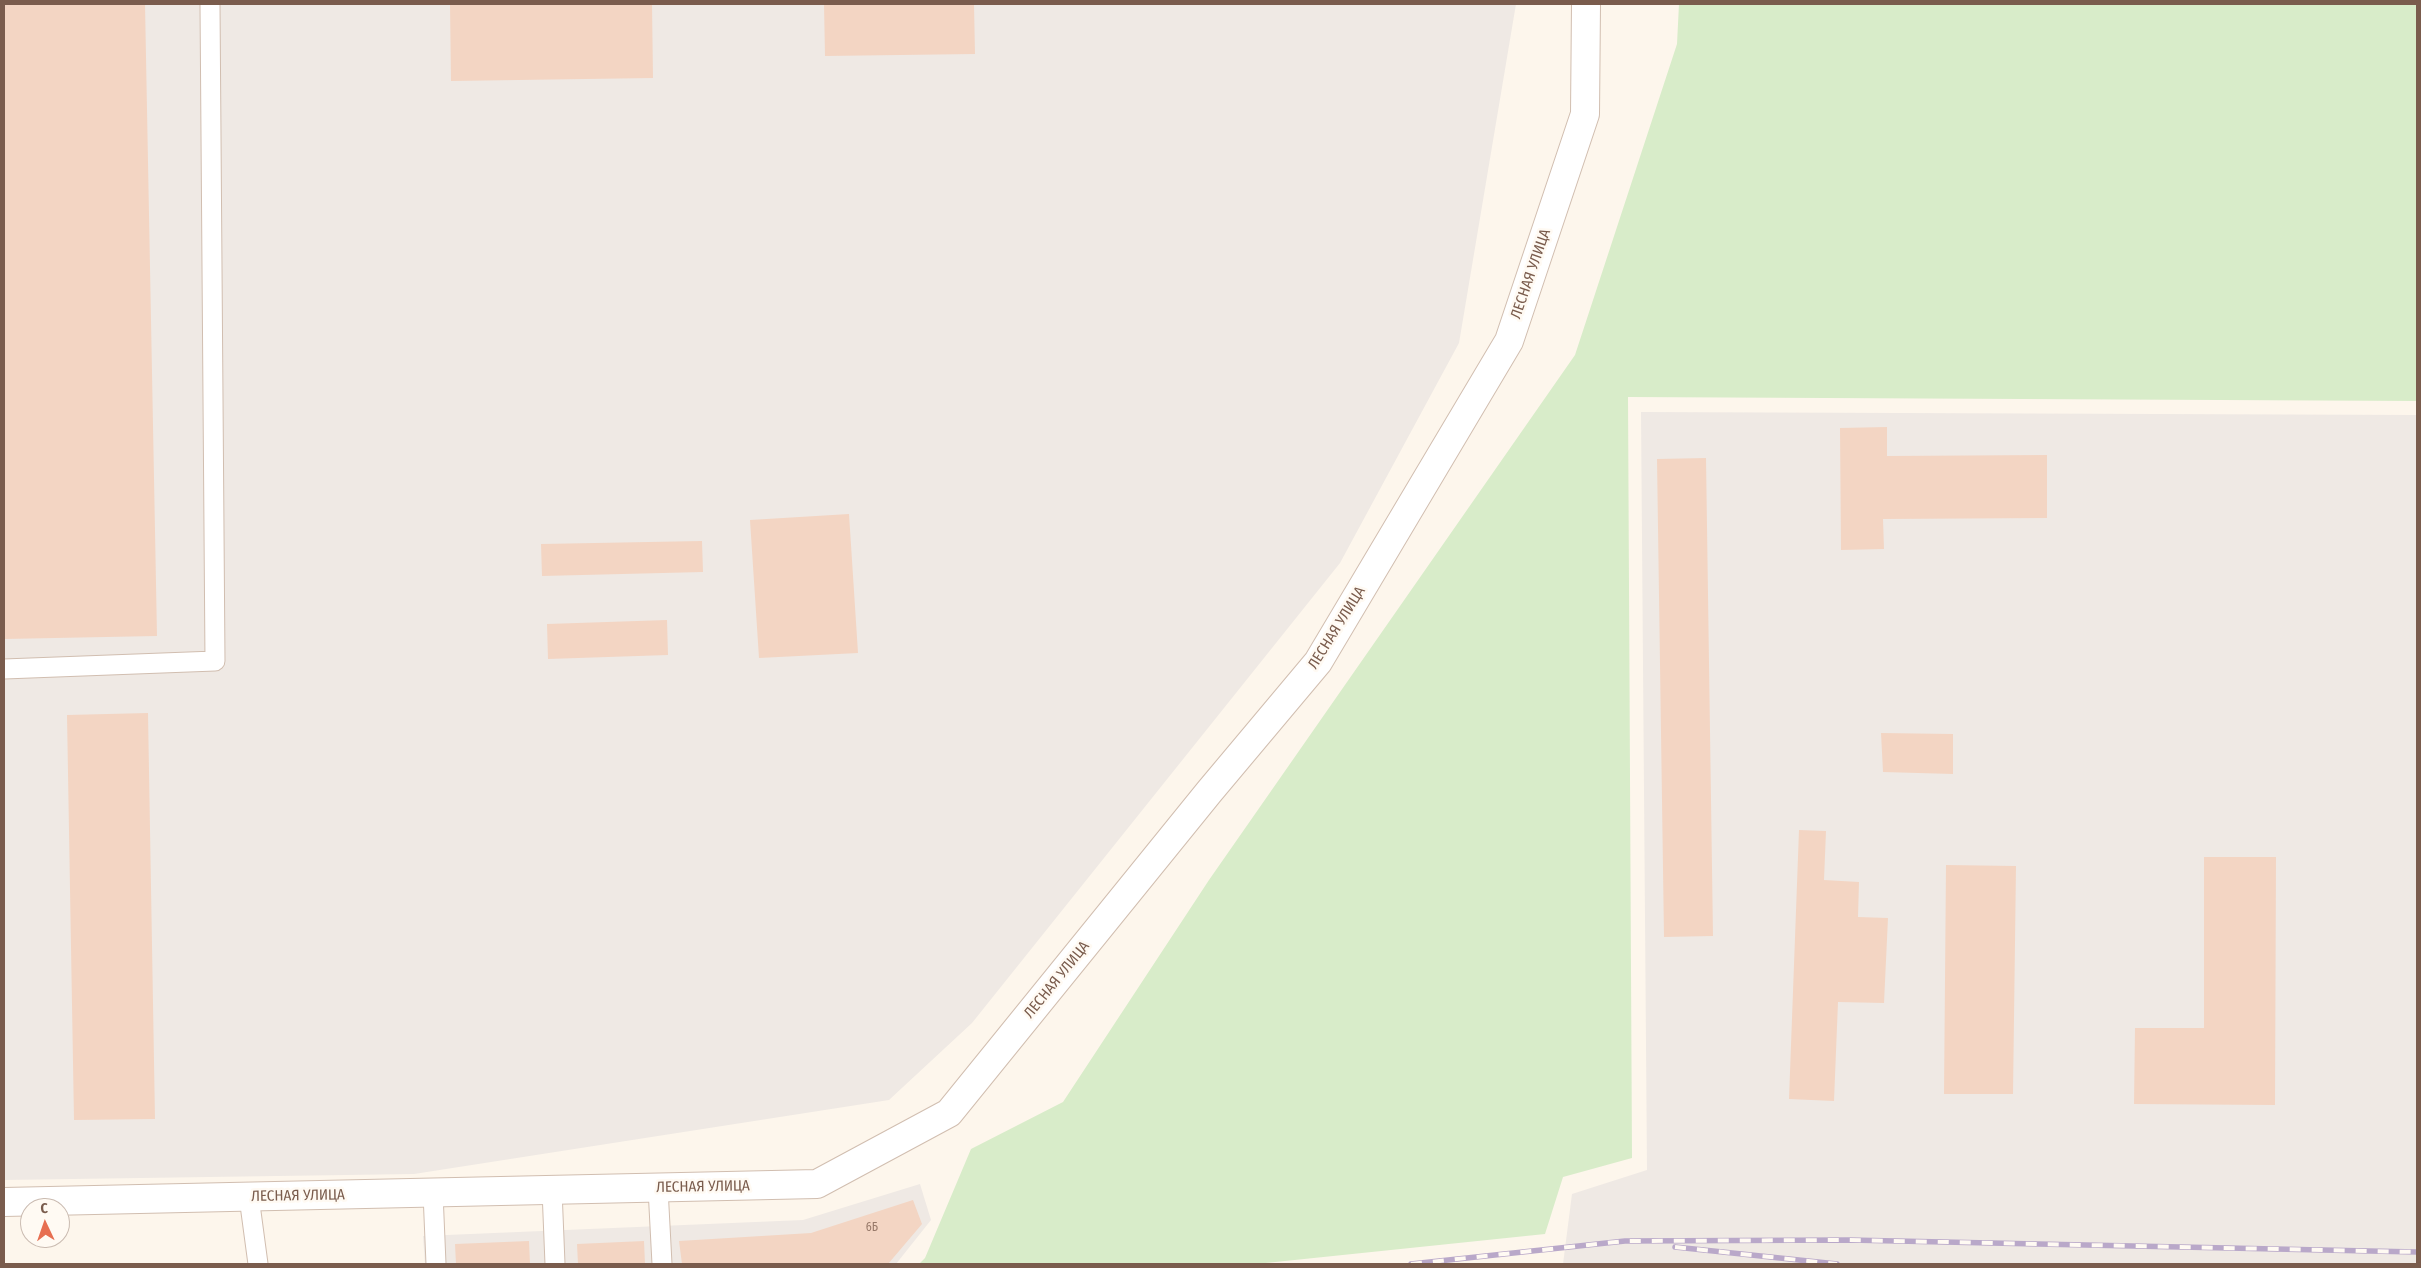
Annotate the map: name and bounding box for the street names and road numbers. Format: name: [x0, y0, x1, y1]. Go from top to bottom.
street label: ЛЕСНАЯ УЛИЦА: [1507, 227, 1555, 321]
street label: ЛЕСНАЯ УЛИЦА: [1304, 583, 1370, 673]
street label: ЛЕСНАЯ УЛИЦА: [1020, 938, 1094, 1022]
street label: ЛЕСНАЯ УЛИЦА: [656, 1177, 750, 1197]
street label: ЛЕСНАЯ УЛИЦА: [251, 1186, 345, 1206]

